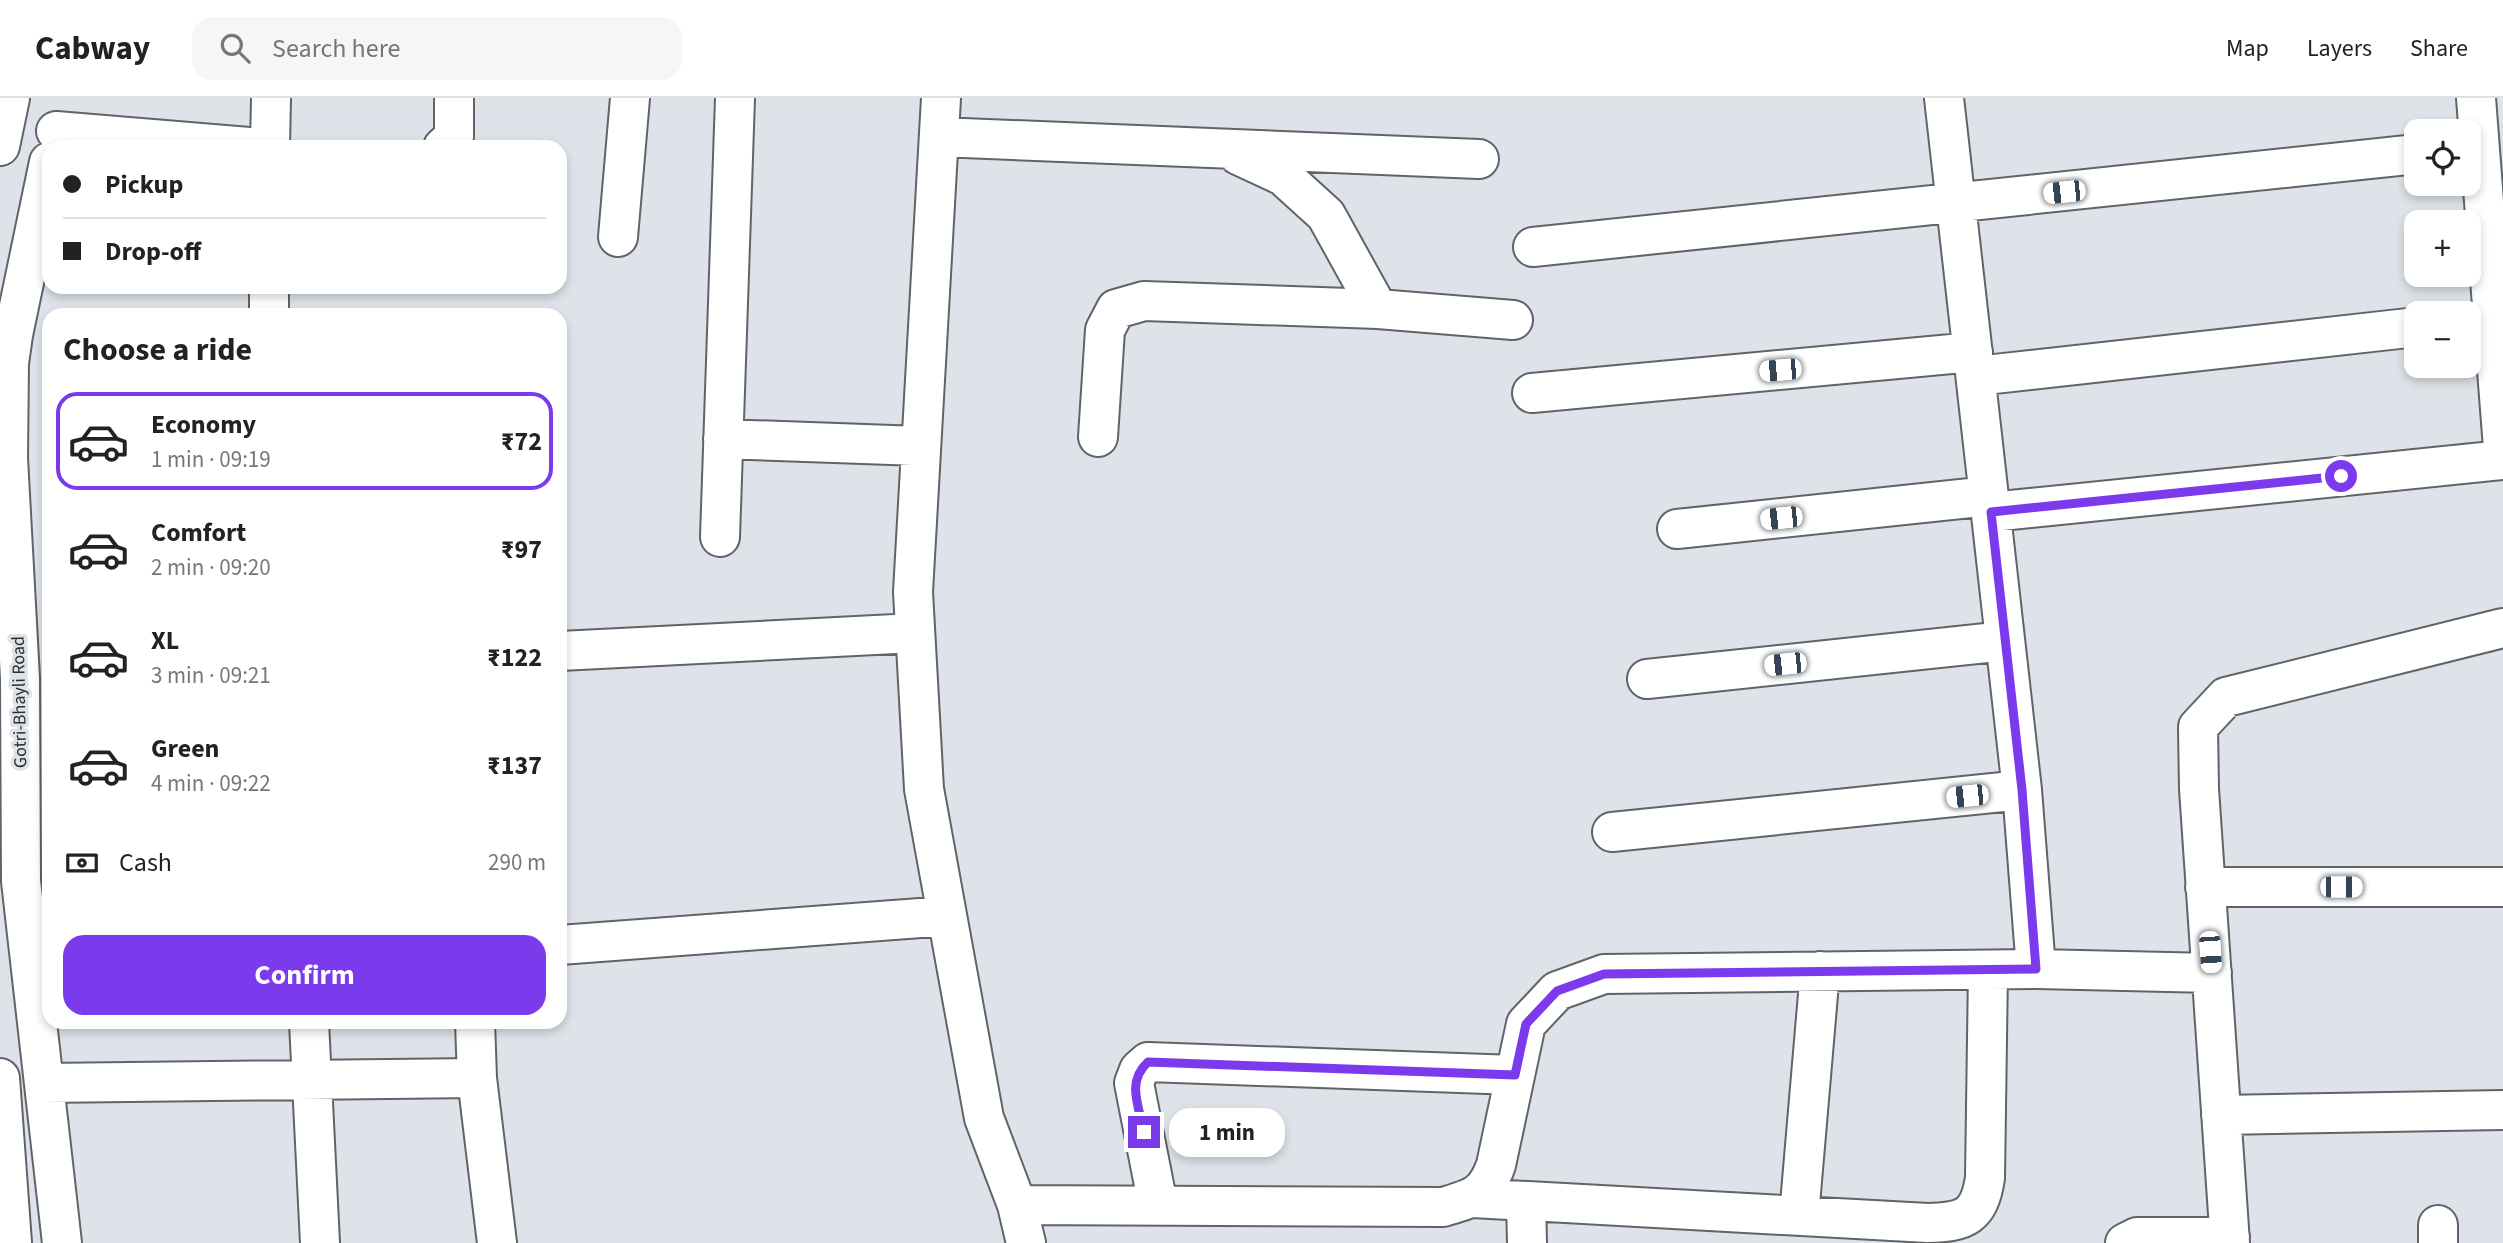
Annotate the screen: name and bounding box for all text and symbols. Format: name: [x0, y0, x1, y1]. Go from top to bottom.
search box: [192, 17, 682, 80]
text: Cabway: [35, 25, 150, 72]
icon: search: [216, 29, 254, 67]
text: Search here: [272, 30, 400, 67]
text: Map: [2226, 31, 2269, 66]
text: Layers: [2307, 31, 2372, 66]
text: Share: [2410, 31, 2468, 66]
map controls: [2404, 119, 2481, 378]
button: locate: [2404, 119, 2481, 196]
text: Pickup: [105, 166, 183, 203]
car: [2043, 179, 2086, 205]
button: +: [2404, 210, 2481, 287]
text: Drop-off: [105, 233, 201, 270]
button: −: [2404, 301, 2481, 378]
text: Choose a ride: [63, 327, 252, 373]
car: [1759, 358, 1802, 382]
text: Economy: [151, 406, 256, 443]
icon: car: [67, 410, 130, 473]
text: ₹72: [501, 423, 542, 460]
text: 1 min · 09:19: [151, 443, 271, 476]
route start: [2325, 460, 2357, 492]
car: [1760, 505, 1803, 531]
text: Comfort: [151, 514, 246, 551]
icon: car: [67, 518, 130, 581]
text: ₹97: [501, 531, 542, 568]
text: 2 min · 09:20: [151, 551, 271, 584]
text: XL: [151, 622, 179, 659]
icon: car: [67, 626, 130, 689]
street label: Gotri-Bhayli Road: [6, 636, 33, 768]
text: ₹122: [487, 639, 542, 676]
car: [1764, 651, 1807, 677]
text: 3 min · 09:21: [151, 659, 271, 692]
text: Green: [151, 730, 219, 767]
icon: car: [67, 734, 130, 797]
text: ₹137: [487, 747, 542, 784]
text: 4 min · 09:22: [151, 767, 271, 800]
car: [1946, 783, 1989, 809]
icon: cash: [63, 844, 101, 882]
text: Cash: [119, 844, 172, 881]
text: 290 m: [488, 846, 546, 879]
car: [2321, 877, 2363, 898]
car: [2199, 930, 2222, 974]
button: Confirm: [63, 935, 546, 1015]
callout: 1 min: [1168, 1108, 1284, 1156]
route end: [1128, 1116, 1160, 1148]
text: 1 min: [1199, 1116, 1255, 1149]

